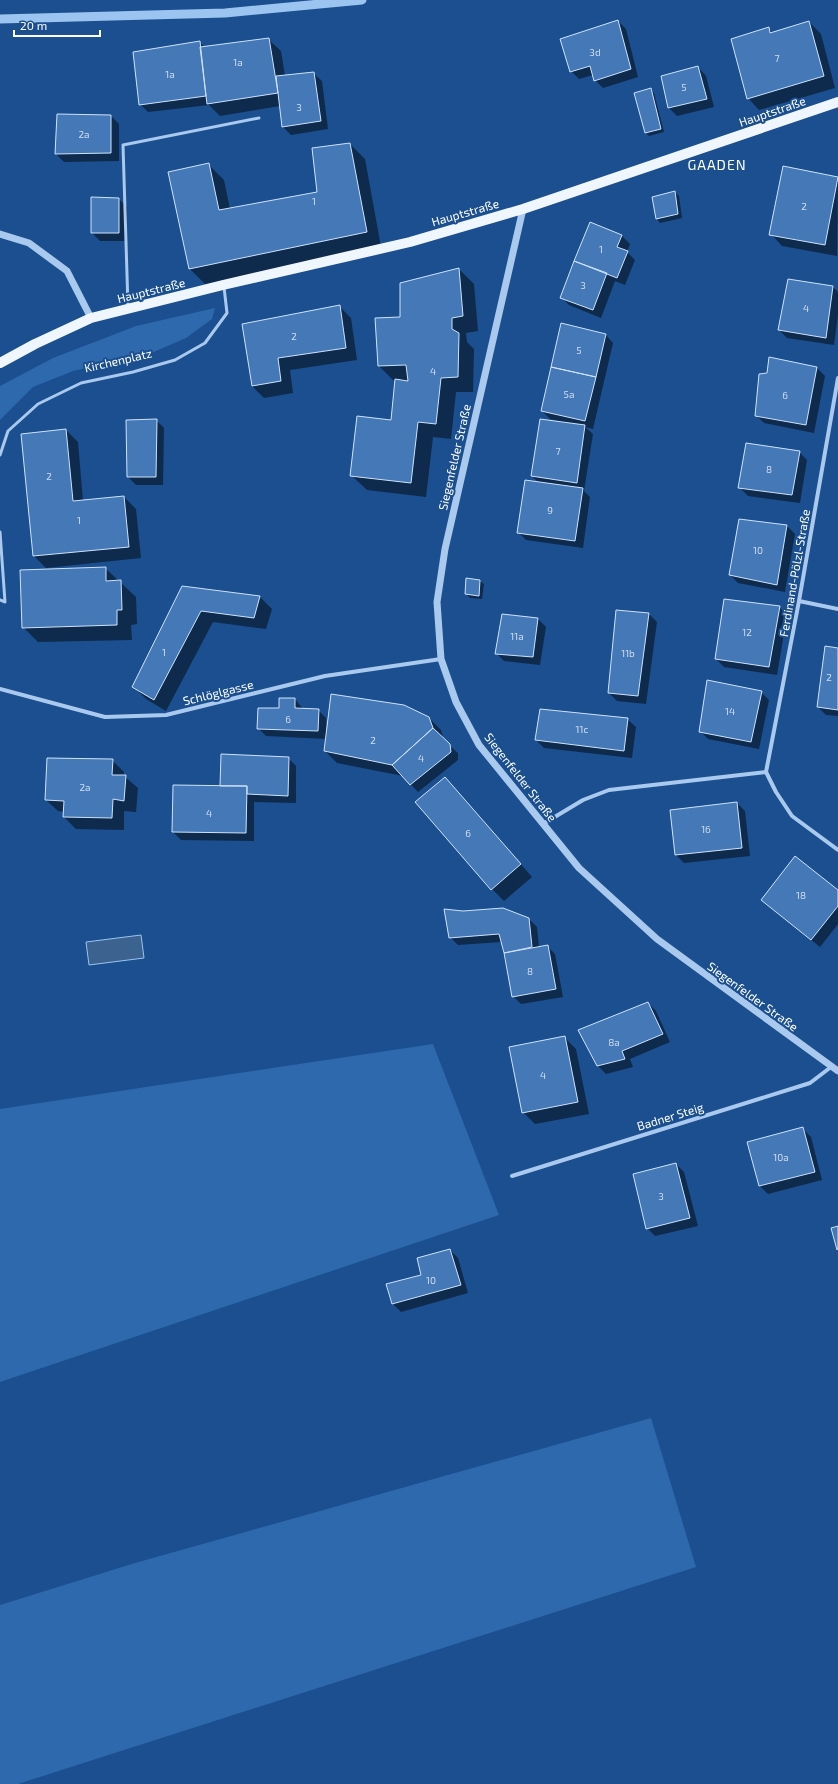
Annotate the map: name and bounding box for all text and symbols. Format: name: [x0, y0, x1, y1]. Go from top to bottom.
scale bar: [14, 12, 100, 38]
text: 20 m: [20, 18, 47, 32]
house number: 3d: [589, 46, 601, 58]
house number: 7: [774, 52, 780, 64]
house number: 1a: [233, 56, 243, 68]
house number: 1a: [165, 68, 175, 80]
house number: 5: [681, 81, 687, 93]
street label: Hauptstraße: [737, 93, 807, 129]
house number: 3: [296, 101, 302, 113]
house number: 2a: [78, 128, 90, 140]
district label: GAADEN: [687, 156, 747, 173]
house number: 1: [312, 195, 316, 207]
street label: Hauptstraße: [430, 196, 500, 228]
house number: 2: [801, 200, 807, 212]
house number: 1: [599, 243, 603, 255]
street label: Hauptstraße: [116, 275, 186, 305]
house number: 3: [580, 279, 586, 291]
house number: 4: [803, 302, 809, 314]
house number: 2: [291, 330, 297, 342]
house number: 5: [576, 344, 582, 356]
street label: Kirchenplatz: [83, 345, 153, 375]
house number: 4: [430, 365, 436, 377]
house number: 5a: [564, 388, 574, 400]
house number: 6: [782, 389, 788, 401]
street label: Siegenfelder Straße: [435, 403, 473, 511]
house number: 7: [555, 445, 561, 457]
house number: 8: [766, 463, 772, 475]
house number: 2: [46, 470, 52, 482]
house number: 9: [547, 504, 553, 516]
street label: Ferdinand-Pölzl-Straße: [776, 508, 812, 638]
house number: 1: [77, 514, 81, 526]
house number: 10: [753, 544, 763, 556]
house number: 12: [742, 626, 752, 638]
house number: 11a: [510, 630, 524, 642]
house number: 1: [162, 646, 166, 658]
house number: 11b: [621, 647, 635, 659]
house number: 2: [826, 671, 832, 683]
street label: Schlöglgasse: [181, 676, 255, 708]
house number: 14: [725, 705, 735, 717]
house number: 6: [285, 713, 291, 725]
house number: 11c: [576, 723, 589, 735]
street label: Siegenfelder Straße: [482, 730, 560, 824]
house number: 2: [370, 734, 376, 746]
house number: 4: [418, 752, 424, 764]
house number: 2a: [79, 781, 91, 793]
house number: 4: [206, 807, 212, 819]
house number: 16: [701, 823, 711, 835]
house number: 6: [465, 827, 471, 839]
house number: 18: [796, 889, 806, 901]
street label: Siegenfelder Straße: [705, 958, 801, 1034]
house number: 8: [527, 965, 533, 977]
house number: 8a: [608, 1036, 620, 1048]
house number: 4: [540, 1069, 546, 1081]
street label: Badner Steig: [635, 1099, 705, 1133]
house number: 10a: [773, 1151, 789, 1163]
house number: 3: [658, 1190, 664, 1202]
house number: 10: [426, 1274, 436, 1286]

